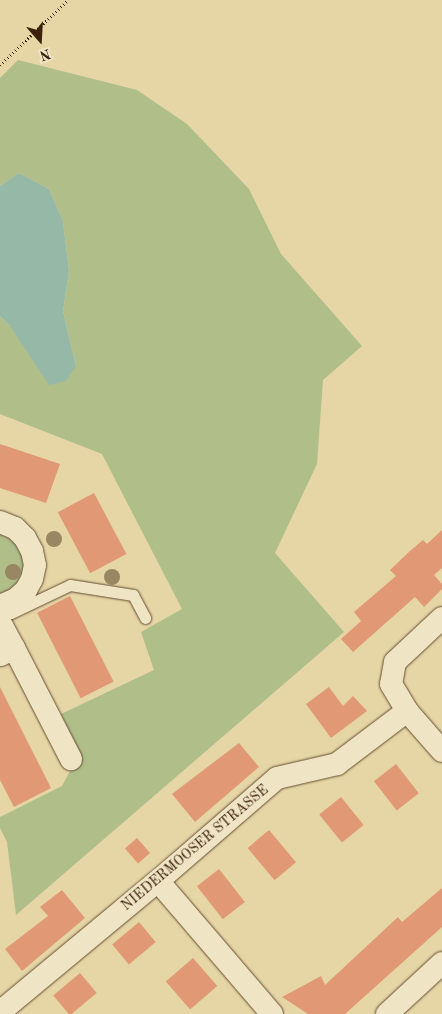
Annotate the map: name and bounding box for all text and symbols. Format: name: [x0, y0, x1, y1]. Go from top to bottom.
north arrow: [15, 15, 65, 65]
text: N: [38, 46, 52, 63]
street label: NIEDERMOOSER STRASSE: [118, 782, 272, 914]

